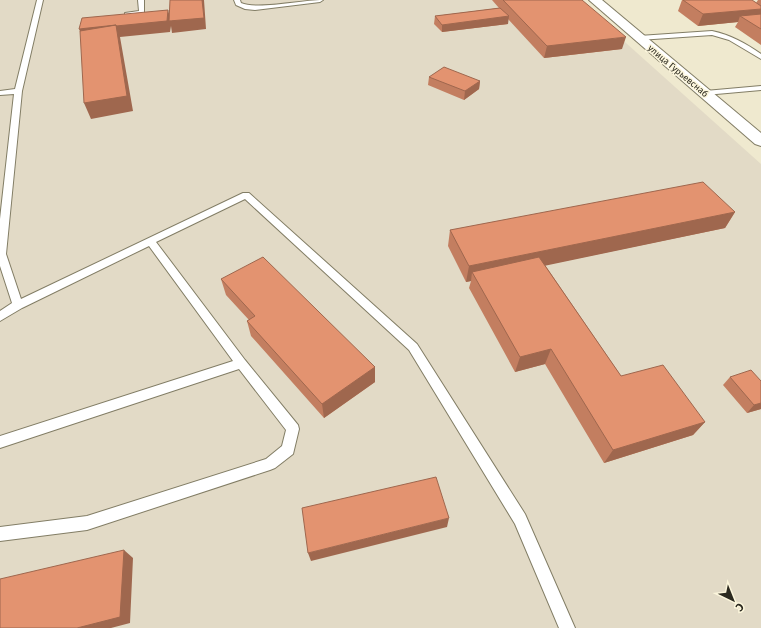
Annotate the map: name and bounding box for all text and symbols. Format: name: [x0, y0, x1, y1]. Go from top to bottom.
street label: улица Гурьевснаб: [646, 43, 710, 99]
north arrow: [713, 580, 753, 620]
text: С: [732, 600, 746, 614]

